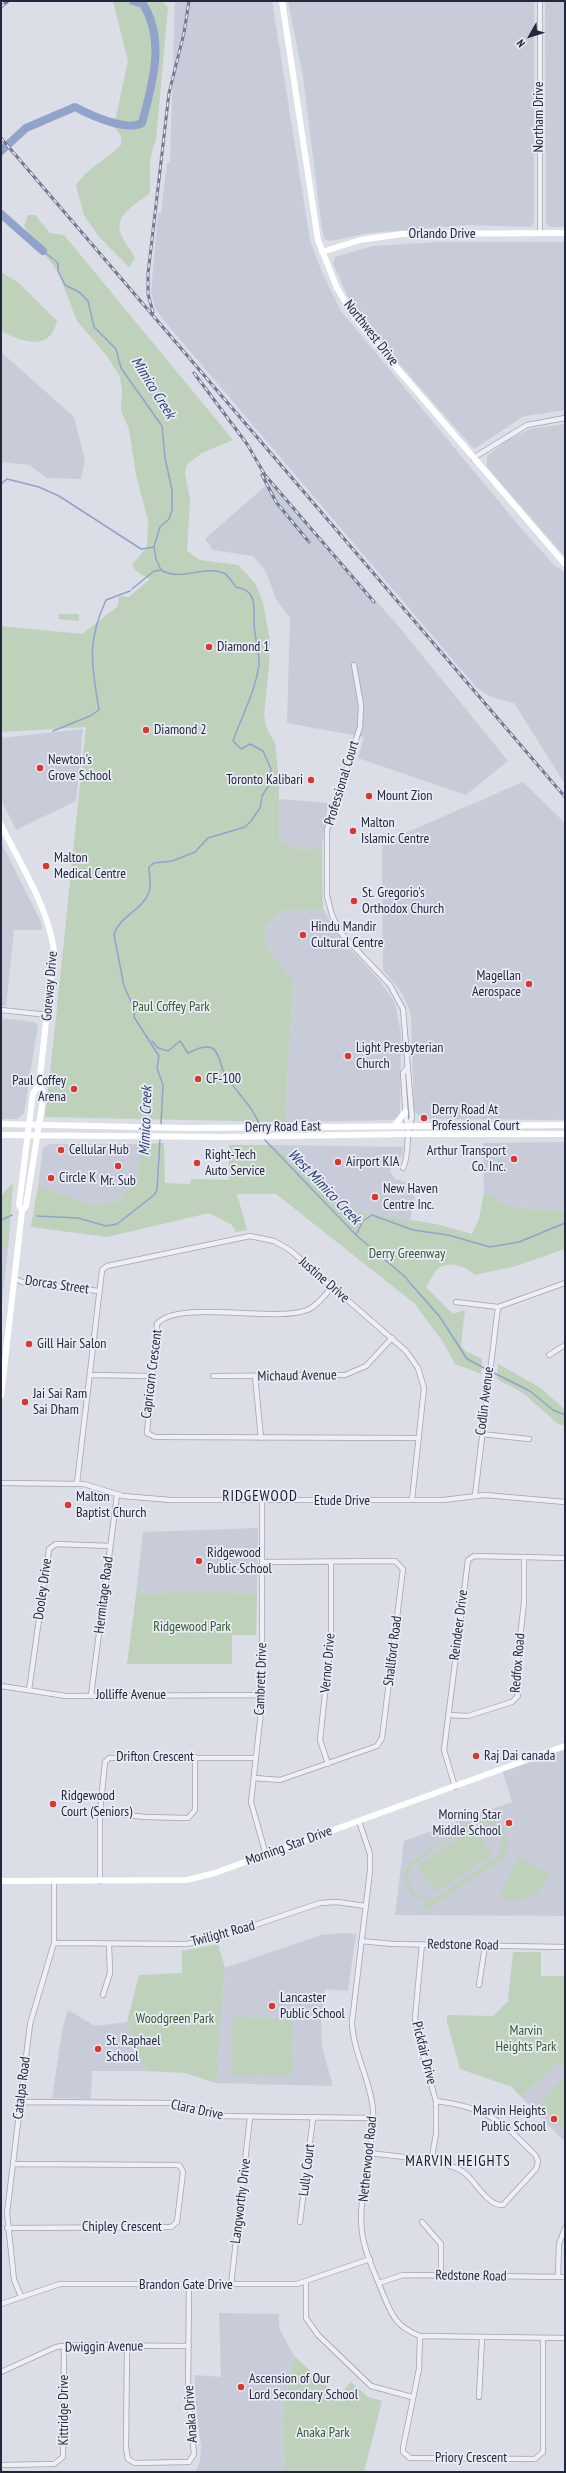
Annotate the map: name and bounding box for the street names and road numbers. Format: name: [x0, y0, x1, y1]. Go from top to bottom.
street label: Northam Drive: [531, 82, 547, 152]
street label: Orlando Drive: [408, 226, 476, 242]
street label: Northwest Drive: [340, 297, 402, 369]
street label: Professional Court: [321, 739, 363, 827]
street label: Goreway Drive: [39, 950, 61, 1022]
street label: Derry Road East: [245, 1118, 321, 1136]
street label: Justine Drive: [295, 1254, 353, 1306]
street label: Dorcas Street: [24, 1272, 90, 1298]
street label: Capricorn Crescent: [138, 1328, 166, 1420]
street label: Codlin Avenue: [472, 1366, 498, 1436]
street label: Michaud Avenue: [257, 1367, 337, 1385]
street label: Etude Drive: [314, 1493, 370, 1509]
street label: Hermitage Road: [91, 1556, 117, 1634]
street label: Dooley Drive: [30, 1557, 56, 1621]
street label: Reindeer Drive: [446, 1589, 472, 1661]
street label: Shallford Road: [380, 1615, 406, 1687]
street label: Vernor Drive: [317, 1632, 339, 1694]
street label: Redfox Road: [507, 1632, 529, 1694]
street label: Cambrett Drive: [251, 1642, 271, 1716]
street label: Jolliffe Avenue: [96, 1687, 166, 1703]
street label: Drifton Crescent: [116, 1749, 194, 1765]
street label: Morning Star Drive: [243, 1823, 335, 1869]
street label: Twilight Road: [189, 1917, 257, 1951]
street label: Redstone Road: [427, 1936, 499, 1954]
street label: Pickfair Drive: [408, 2020, 440, 2086]
street label: Catalpa Road: [10, 2056, 34, 2120]
street label: Clara Drive: [169, 2096, 225, 2124]
street label: Netherwood Road: [355, 2115, 381, 2203]
street label: Lully Court: [295, 2143, 319, 2197]
street label: Langworthy Drive: [227, 2158, 255, 2244]
street label: Chipley Crescent: [82, 2219, 162, 2235]
street label: Redstone Road: [435, 2267, 507, 2285]
street label: Brandon Gate Drive: [139, 2277, 233, 2293]
street label: Dwiggin Avenue: [65, 2338, 143, 2356]
street label: Kittridge Drive: [56, 2375, 72, 2445]
street label: Anaka Drive: [181, 2385, 201, 2443]
street label: Priory Crescent: [435, 2450, 507, 2466]

